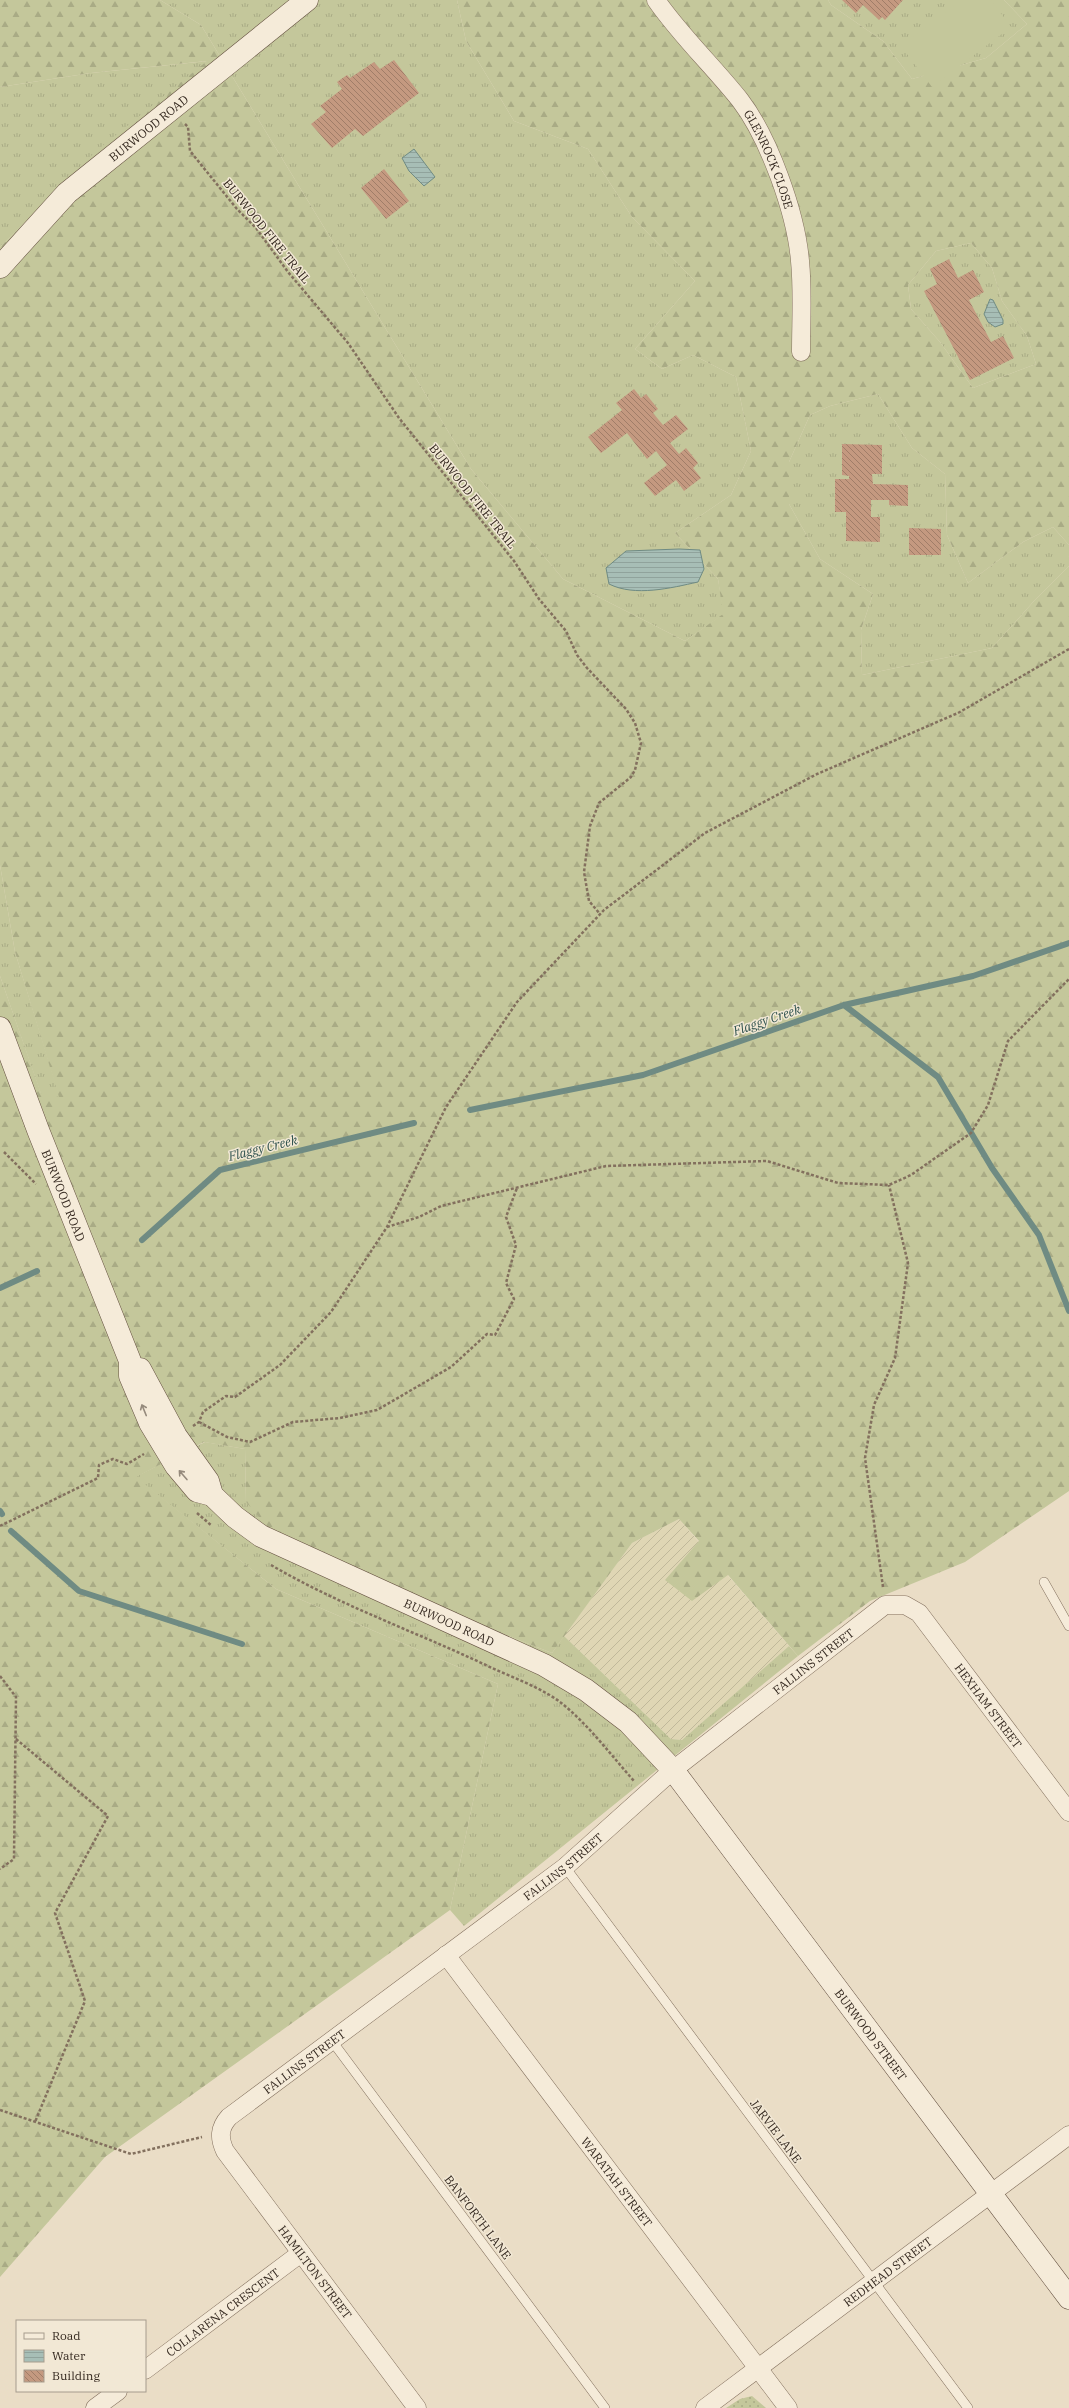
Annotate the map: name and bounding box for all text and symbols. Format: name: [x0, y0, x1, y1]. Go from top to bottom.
street label: BURWOOD ROAD: [105, 91, 191, 164]
street label: GLENROCK CLOSE: [741, 107, 797, 210]
street label: BURWOOD FIRE TRAIL: [220, 176, 314, 286]
street label: BURWOOD FIRE TRAIL: [426, 441, 520, 551]
water label: Flaggy Creek: [730, 1000, 803, 1040]
water label: Flaggy Creek: [226, 1131, 299, 1165]
street label: BURWOOD ROAD: [39, 1147, 89, 1243]
one-way arrow: [140, 1404, 148, 1416]
one-way arrow: [178, 1469, 187, 1480]
street label: BURWOOD ROAD: [402, 1595, 497, 1649]
street label: FALLINS STREET: [769, 1625, 857, 1697]
street label: HEXHAM STREET: [952, 1660, 1025, 1751]
street label: FALLINS STREET: [520, 1829, 606, 1903]
street label: BURWOOD STREET: [832, 1986, 911, 2083]
street label: FALLINS STREET: [260, 2026, 348, 2097]
street label: JARVIE LANE: [747, 2096, 805, 2166]
street label: WARATAH STREET: [578, 2134, 656, 2230]
street label: BANFORTH LANE: [441, 2172, 515, 2262]
street label: HAMILTON STREET: [275, 2222, 355, 2322]
street label: REDHEAD STREET: [840, 2233, 935, 2309]
street label: COLLARENA CRESCENT: [163, 2264, 283, 2359]
legend: [16, 2320, 146, 2392]
text: Road: [52, 2328, 81, 2343]
text: Water: [52, 2348, 86, 2363]
text: Building: [52, 2368, 100, 2383]

